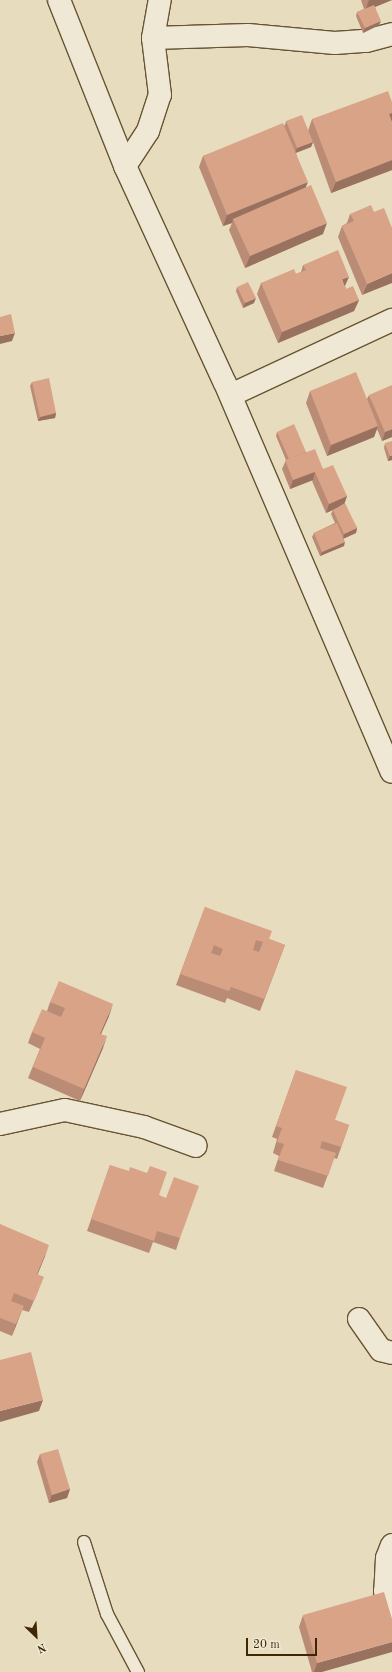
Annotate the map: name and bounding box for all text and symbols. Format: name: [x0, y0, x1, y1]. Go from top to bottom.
north arrow: [16, 1616, 56, 1656]
scale bar: [248, 1630, 319, 1656]
text: 20 m: [253, 1639, 280, 1651]
text: N: [35, 1641, 47, 1654]

